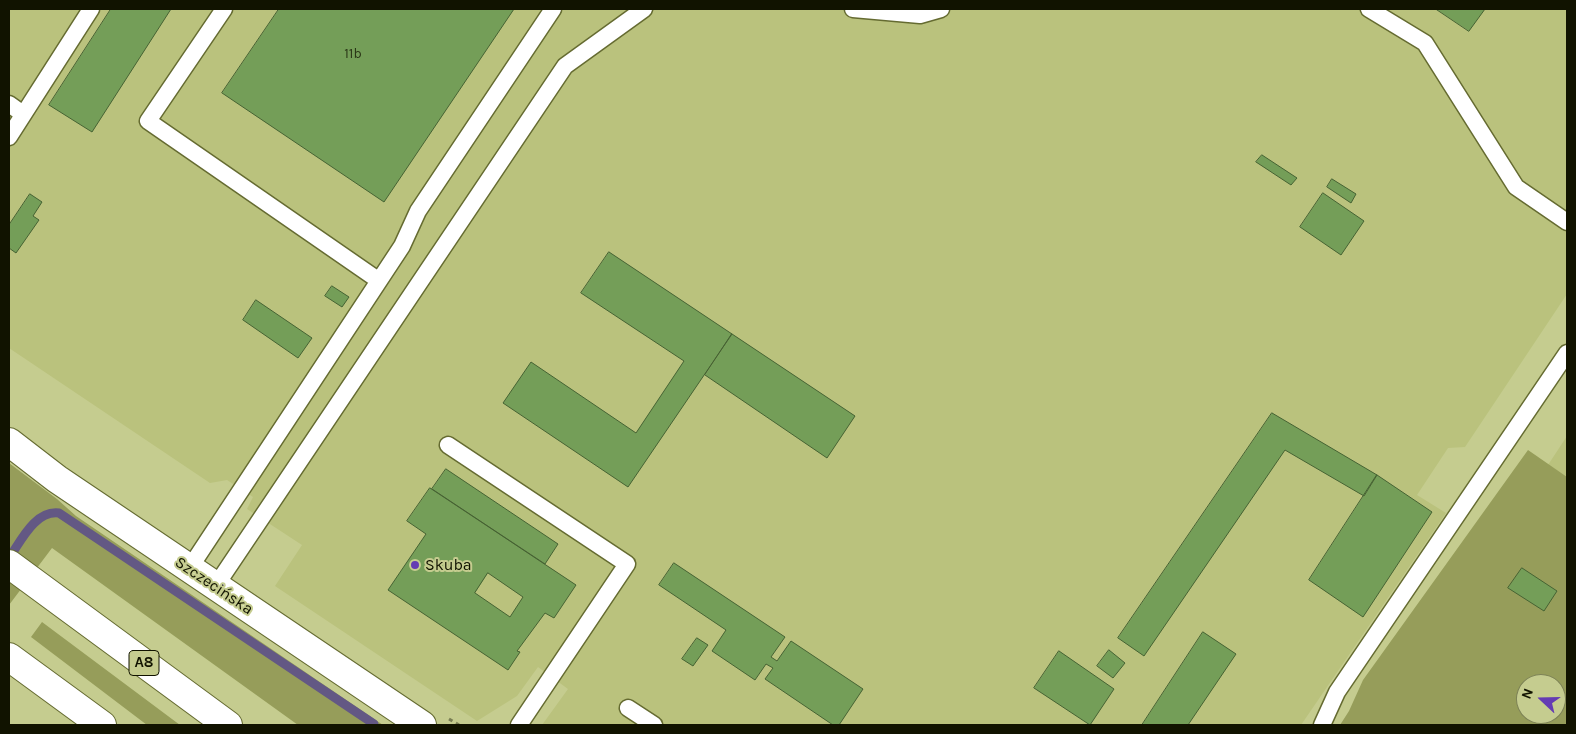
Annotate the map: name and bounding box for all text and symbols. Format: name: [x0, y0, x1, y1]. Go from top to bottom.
house number: 11b: [344, 46, 362, 62]
street label: Szczecińska: [171, 553, 257, 619]
place label: Skuba: [425, 555, 472, 575]
marker: Skuba: [409, 559, 421, 571]
road number: A8: [129, 650, 159, 676]
north arrow: [1516, 674, 1566, 724]
text: N: [1518, 686, 1537, 702]

